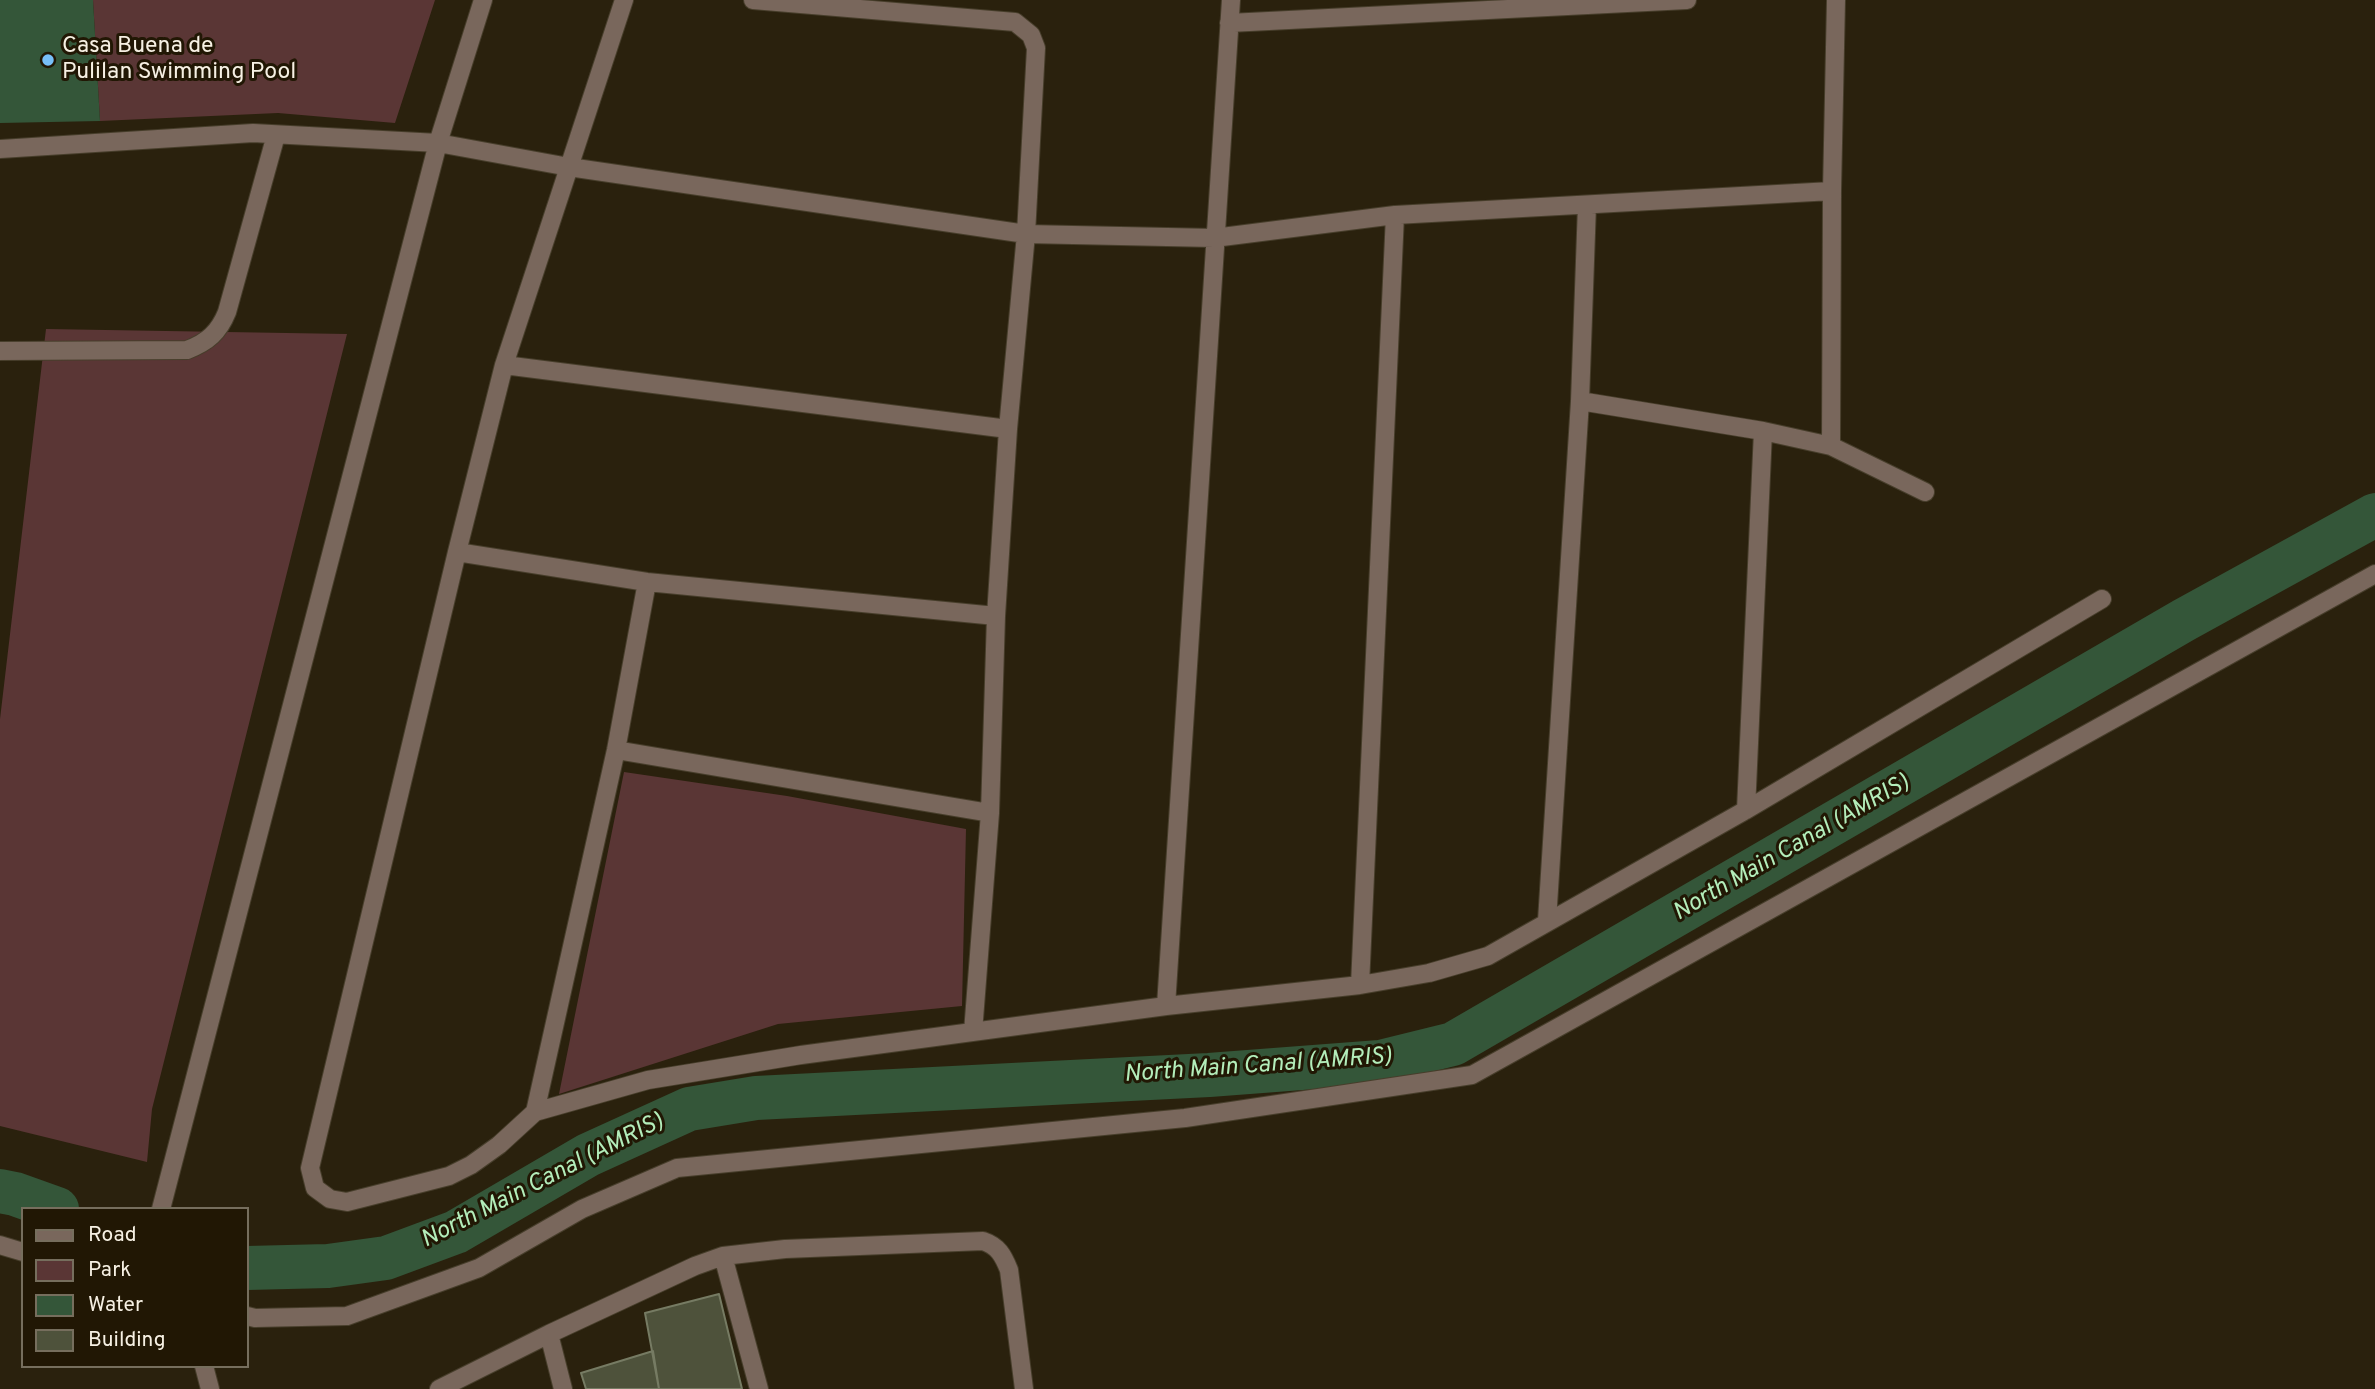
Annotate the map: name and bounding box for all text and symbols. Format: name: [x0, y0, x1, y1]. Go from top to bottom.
place label: Casa Buena de Pulilan Swimming Pool: [62, 33, 296, 87]
marker: Casa Buena de Pulilan Swimming Pool: [40, 52, 56, 68]
water label: North Main Canal (AMRIS): [1669, 769, 1915, 929]
water label: North Main Canal (AMRIS): [1123, 1043, 1393, 1091]
water label: North Main Canal (AMRIS): [417, 1108, 669, 1256]
legend: [21, 1207, 248, 1368]
text: Road: [88, 1222, 137, 1249]
text: Park: [88, 1257, 131, 1284]
text: Water: [88, 1292, 143, 1319]
text: Building: [88, 1327, 166, 1354]

